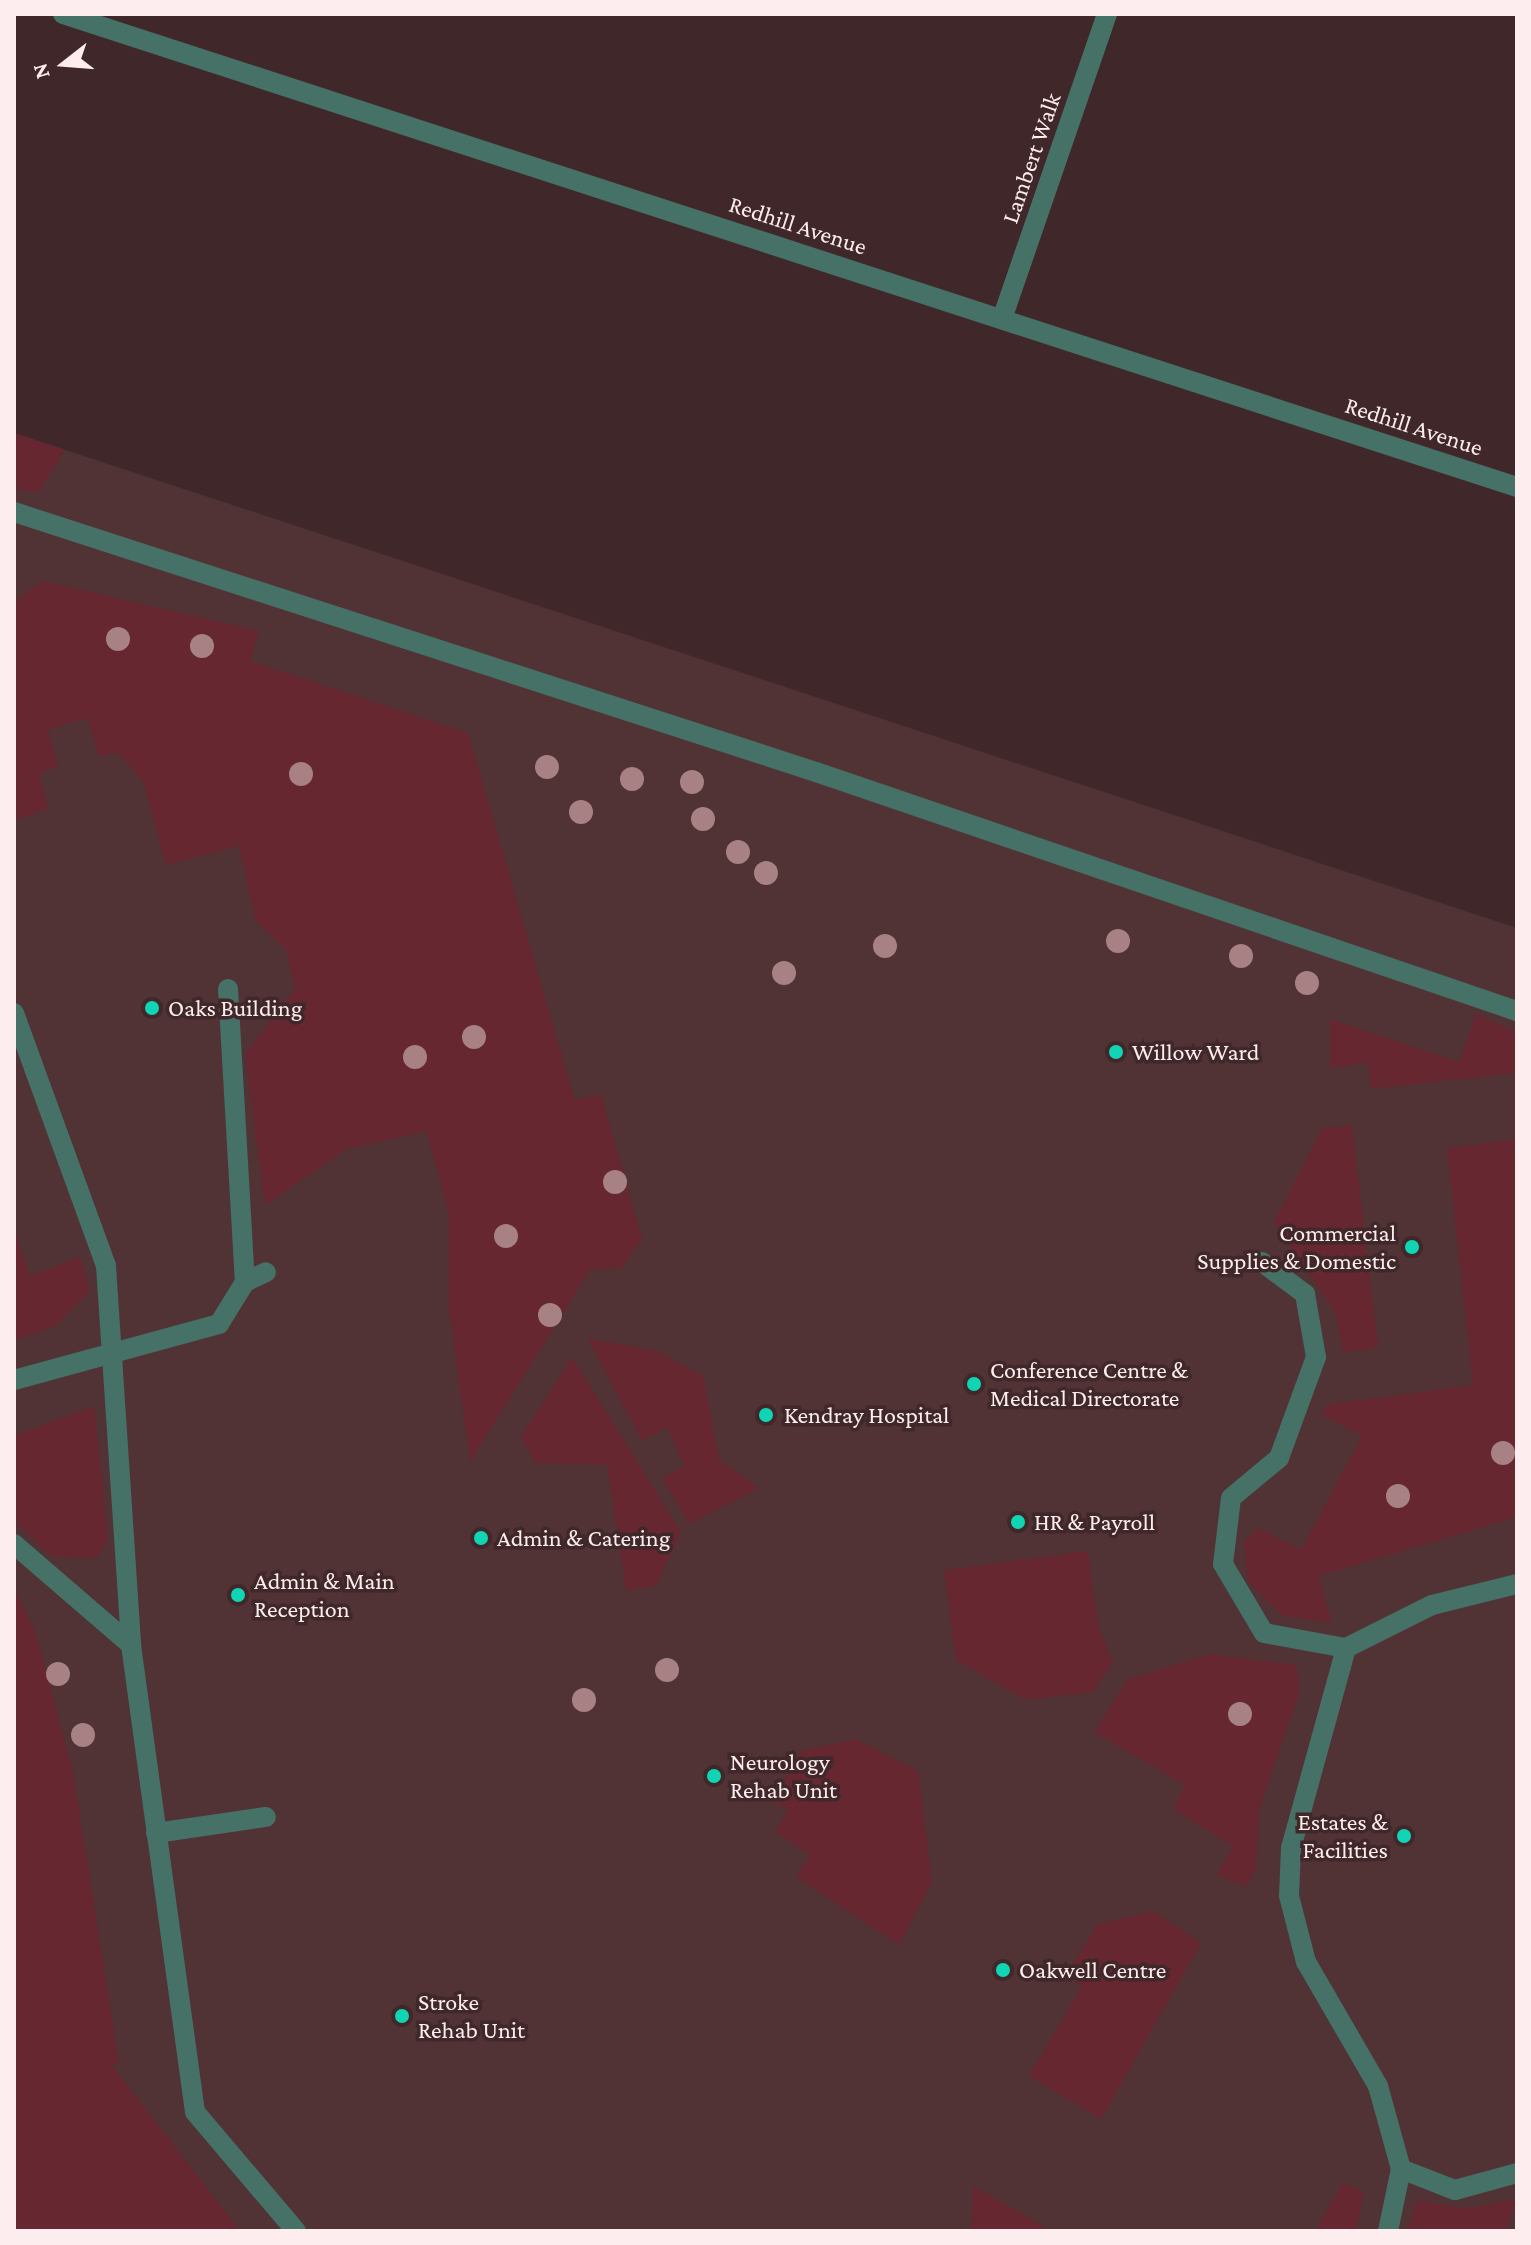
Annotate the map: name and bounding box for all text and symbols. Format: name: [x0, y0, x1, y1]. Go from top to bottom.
north arrow: [24, 24, 104, 104]
text: N: [26, 60, 55, 82]
street label: Lambert Walk: [995, 89, 1067, 227]
street label: Redhill Avenue: [725, 189, 871, 261]
street label: Redhill Avenue: [1341, 390, 1487, 462]
place label: Oaks Building: [168, 994, 302, 1022]
marker: Oaks Building: [143, 999, 161, 1017]
place label: Willow Ward: [1132, 1038, 1259, 1066]
marker: Willow Ward: [1107, 1043, 1125, 1061]
place label: Commercial Supplies & Domestic: [1197, 1219, 1396, 1275]
marker: Commercial Supplies & Domestic: [1403, 1238, 1421, 1256]
place label: Conference Centre & Medical Directorate: [990, 1356, 1188, 1412]
marker: Conference Centre & Medical Directorate: [965, 1375, 983, 1393]
place label: Kendray Hospital: [784, 1401, 949, 1429]
marker: Kendray Hospital: [755, 1404, 777, 1426]
place label: HR & Payroll: [1034, 1508, 1155, 1536]
marker: HR & Payroll: [1009, 1513, 1027, 1531]
place label: Admin & Catering: [497, 1524, 670, 1552]
marker: Admin & Catering: [472, 1529, 490, 1547]
place label: Admin & Main Reception: [254, 1567, 395, 1623]
marker: Admin & Main Reception: [229, 1586, 247, 1604]
place label: Neurology Rehab Unit: [730, 1748, 837, 1804]
marker: Neurology Rehab Unit: [705, 1767, 723, 1785]
place label: Estates & Facilities: [1298, 1808, 1388, 1864]
marker: Estates & Facilities: [1395, 1827, 1413, 1845]
place label: Oakwell Centre: [1019, 1956, 1166, 1984]
marker: Oakwell Centre: [994, 1961, 1012, 1979]
place label: Stroke Rehab Unit: [418, 1988, 525, 2044]
marker: Stroke Rehab Unit: [393, 2007, 411, 2025]

